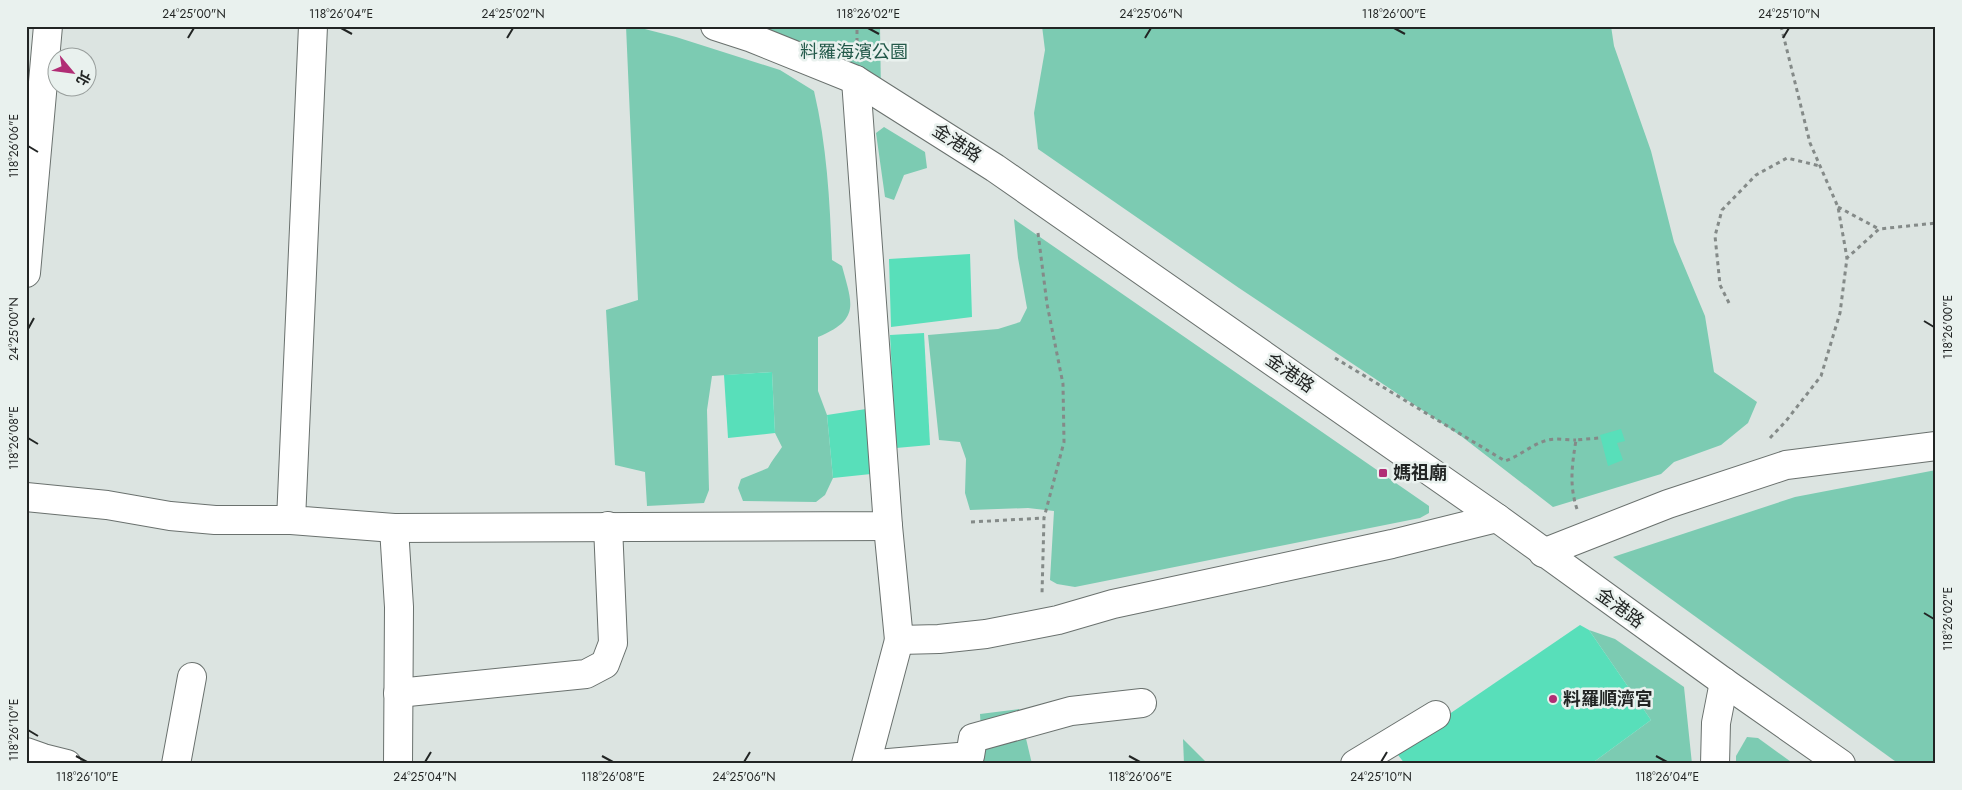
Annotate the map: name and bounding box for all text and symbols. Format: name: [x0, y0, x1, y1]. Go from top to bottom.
text: 24°25'00"N: [162, 5, 226, 23]
text: 118°26'04"E: [309, 5, 373, 23]
text: 24°25'02"N: [481, 5, 545, 23]
text: 118°26'02"E: [836, 5, 900, 23]
text: 24°25'06"N: [1119, 5, 1183, 23]
text: 118°26'00"E: [1362, 5, 1426, 23]
text: 24°25'10"N: [1758, 5, 1820, 23]
park label: 料羅海濱公園: [800, 39, 908, 65]
north arrow: [48, 48, 98, 98]
text: 北: [71, 67, 96, 89]
text: 118°26'06"E: [5, 114, 23, 178]
street label: 金港路: [927, 117, 987, 169]
text: 118°26'00"E: [1939, 295, 1957, 359]
text: 24°25'00"N: [5, 297, 23, 361]
street label: 金港路: [1260, 347, 1320, 399]
text: 118°26'08"E: [5, 406, 23, 470]
place label: 媽祖廟: [1393, 460, 1447, 486]
marker: 媽祖廟: [1377, 467, 1389, 479]
street label: 金港路: [1591, 582, 1649, 634]
text: 118°26'02"E: [1939, 587, 1957, 651]
place label: 料羅順濟宮: [1563, 686, 1653, 712]
marker: 料羅順濟宮: [1547, 693, 1559, 705]
text: 118°26'10"E: [5, 699, 23, 761]
text: 118°26'10"E: [56, 768, 118, 786]
text: 24°25'04"N: [393, 768, 457, 786]
text: 118°26'08"E: [581, 768, 645, 786]
text: 24°25'06"N: [712, 768, 776, 786]
text: 118°26'06"E: [1108, 768, 1172, 786]
text: 24°25'10"N: [1350, 768, 1412, 786]
text: 118°26'04"E: [1635, 768, 1699, 786]

